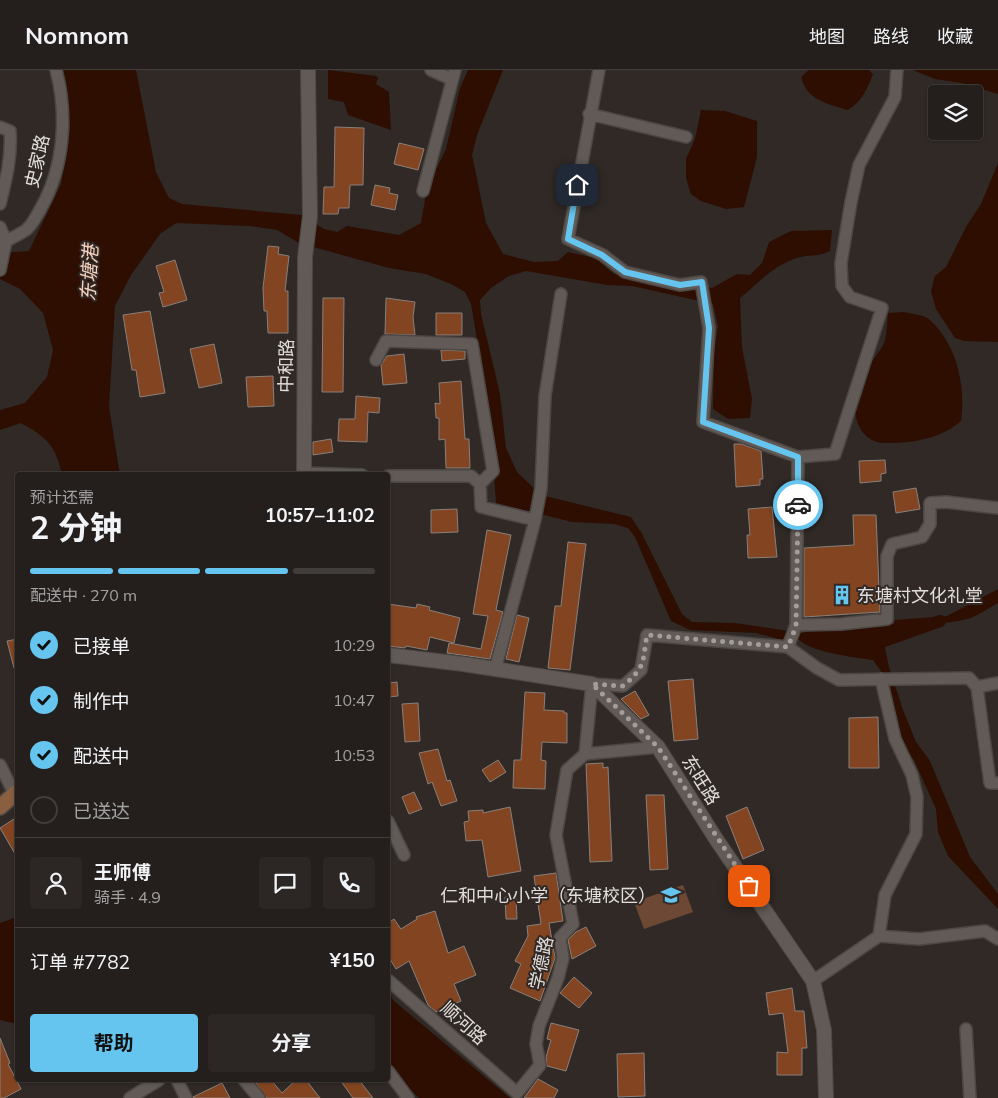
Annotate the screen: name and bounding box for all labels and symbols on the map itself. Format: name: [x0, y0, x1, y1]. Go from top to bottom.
street label: 史家路: [20, 132, 54, 190]
pin: [556, 164, 598, 206]
water label: 东塘港: [76, 241, 103, 302]
street label: 中和路: [274, 339, 298, 393]
courier: [773, 480, 823, 530]
building icon: 东塘村文化礼堂: [831, 584, 853, 606]
place label: 东塘村文化礼堂: [857, 584, 983, 607]
street label: 东旺路: [677, 751, 725, 809]
pin: [728, 865, 770, 907]
place label: 仁和中心小学（东塘校区）: [440, 884, 656, 907]
school or university icon: 仁和中心小学（东塘校区）: [660, 884, 682, 906]
street label: 学德路: [524, 934, 558, 992]
street label: 顺河路: [436, 996, 492, 1050]

